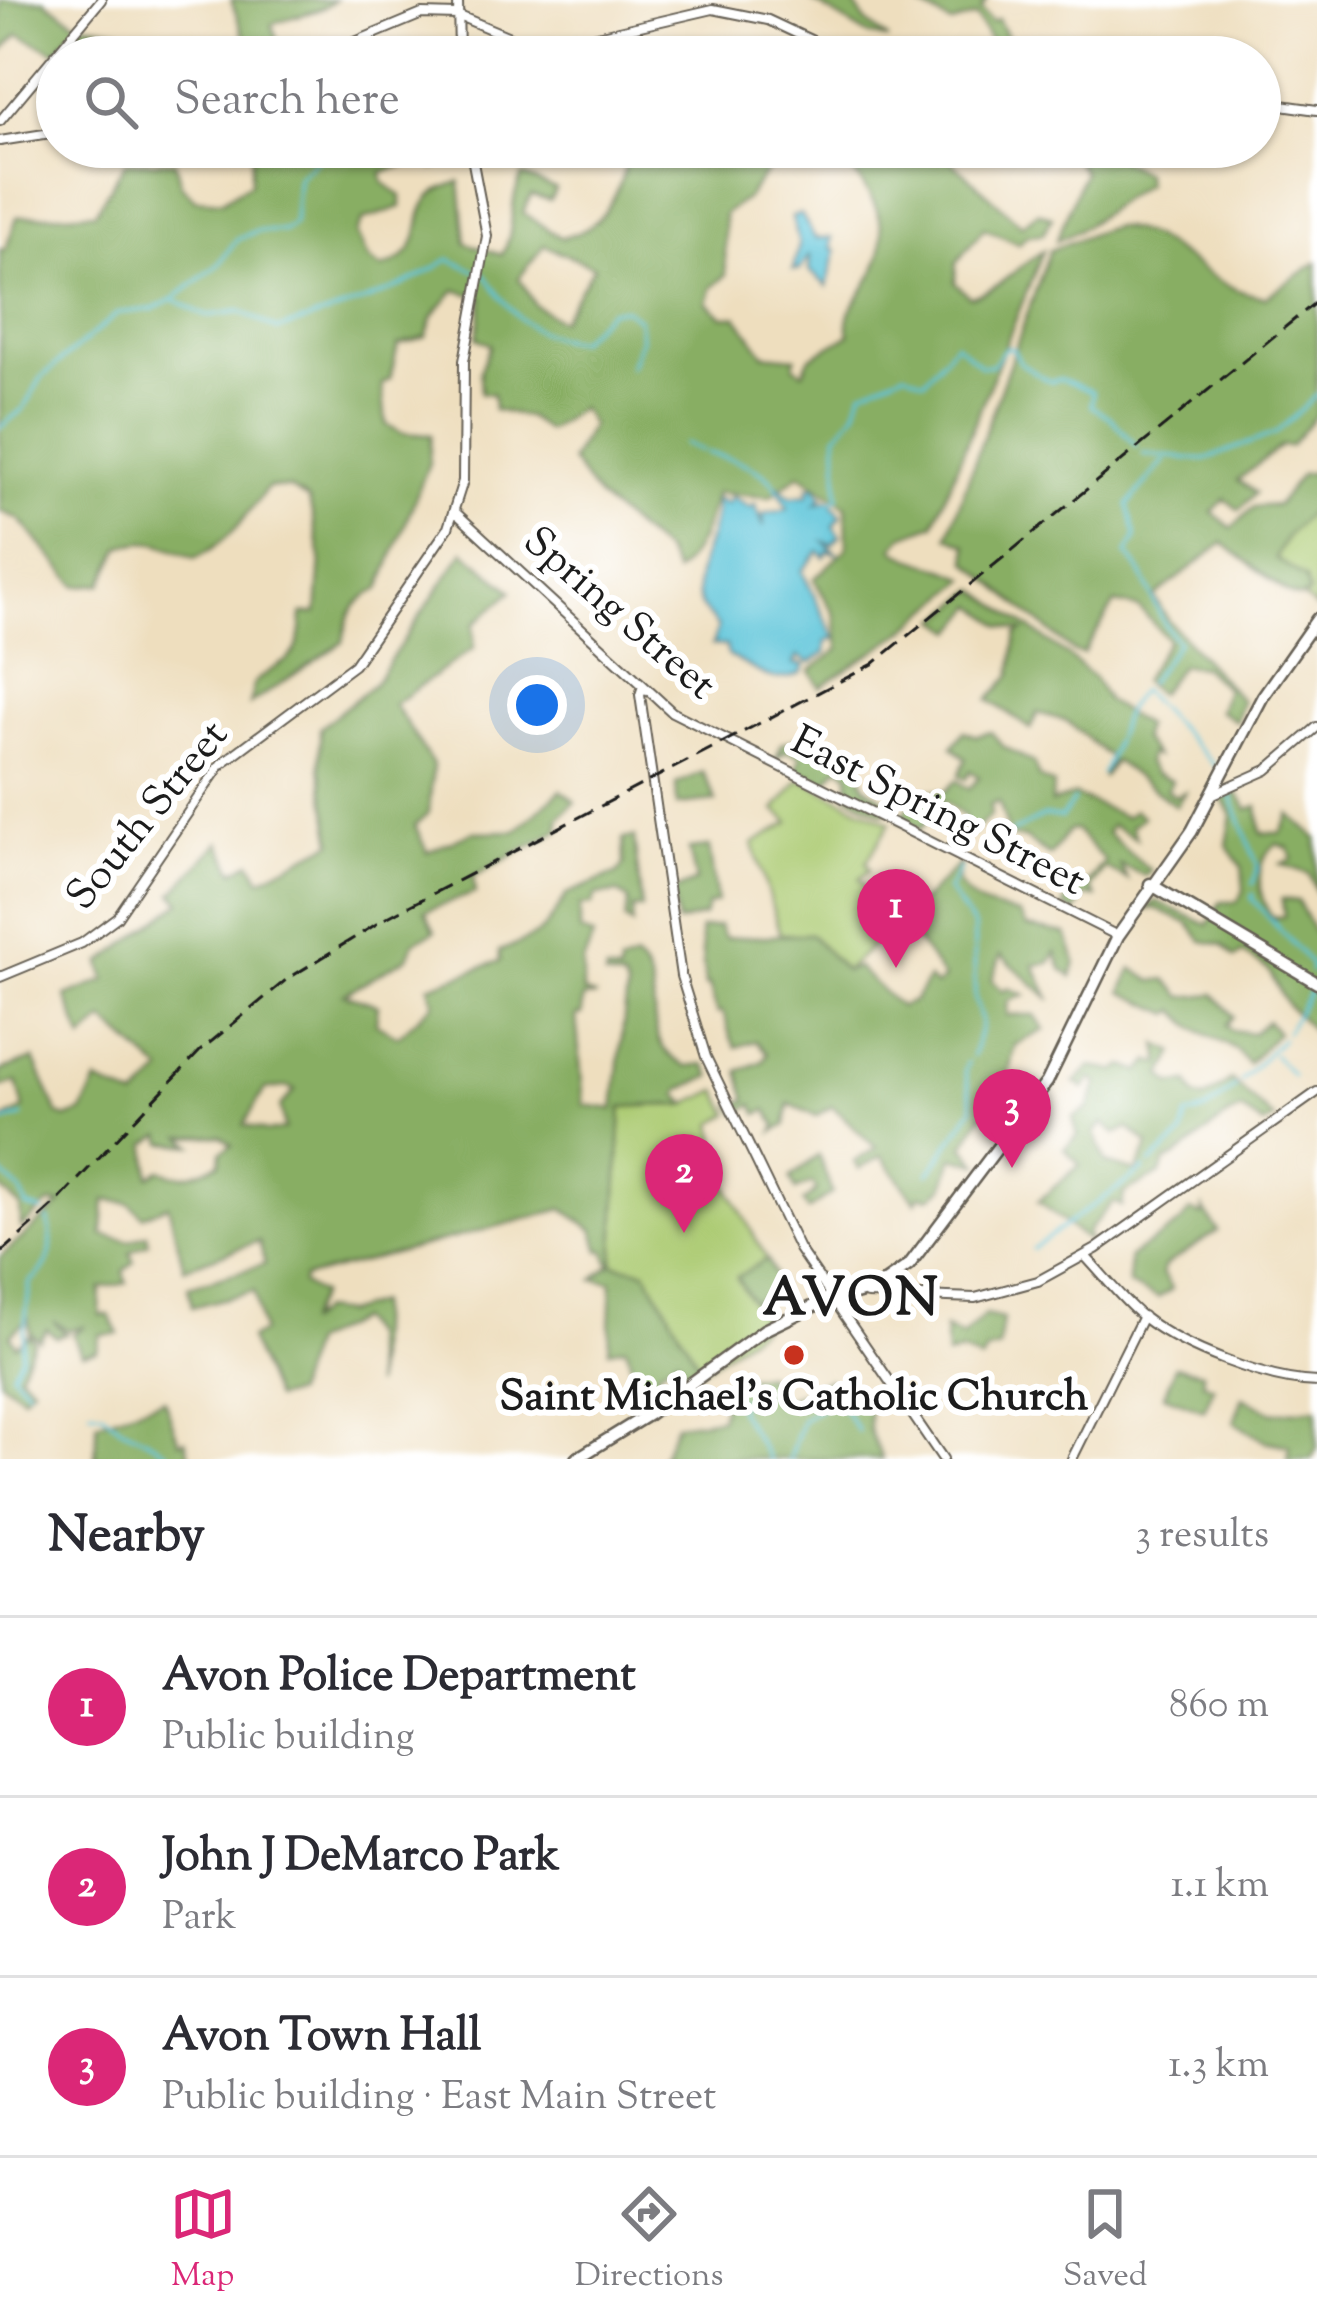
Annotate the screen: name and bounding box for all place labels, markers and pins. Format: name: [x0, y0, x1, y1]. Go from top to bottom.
pin: 1: [857, 869, 935, 968]
pin: 3: [973, 1069, 1051, 1168]
pin: 2: [645, 1134, 723, 1233]
marker: Saint Michael's Catholic Church: [781, 1342, 807, 1368]
place label: Saint Michael's Catholic Church: [500, 1369, 1089, 1429]

